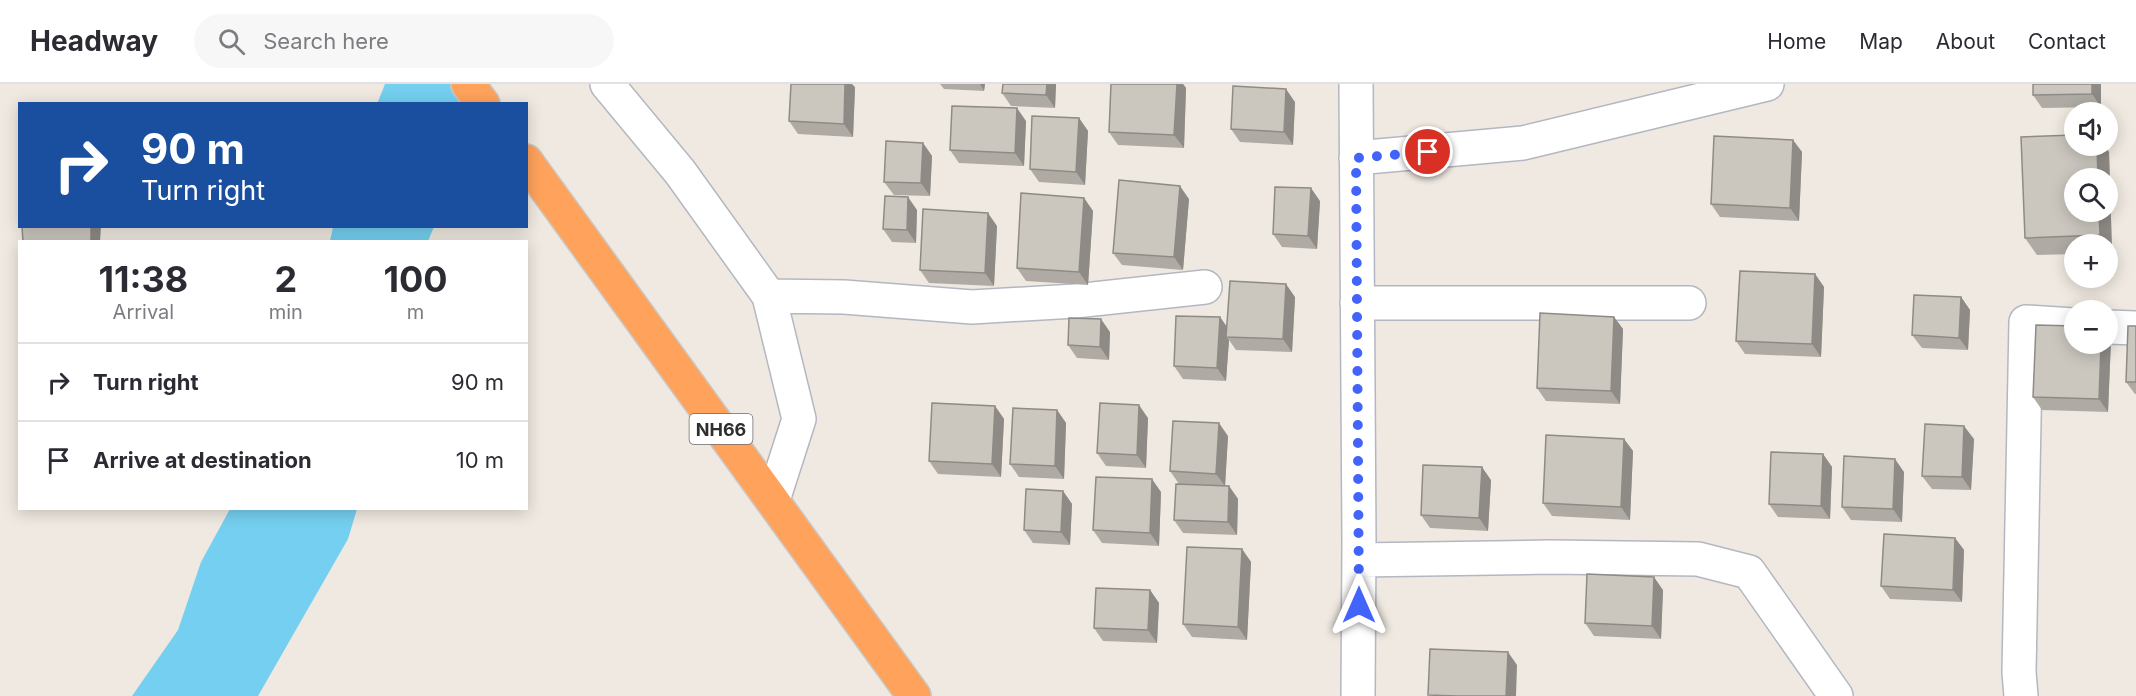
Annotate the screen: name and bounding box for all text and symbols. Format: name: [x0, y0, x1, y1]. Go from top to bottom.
search box: [194, 14, 614, 68]
text: Headway: [30, 24, 158, 58]
icon: search: [215, 25, 248, 58]
text: Search here: [263, 28, 389, 54]
text: Home: [1767, 29, 1826, 54]
text: Map: [1859, 29, 1903, 54]
text: About: [1936, 29, 1995, 54]
text: Contact: [2028, 29, 2106, 54]
map controls: [2064, 102, 2118, 354]
button: sound: [2064, 102, 2118, 156]
text: 90 m: [141, 123, 245, 174]
icon: right: [42, 126, 120, 204]
pin: [1402, 126, 1453, 177]
icon: arrive: [1411, 135, 1444, 168]
button: search: [2064, 168, 2118, 222]
text: Turn right: [141, 174, 265, 207]
button: +: [2064, 234, 2118, 288]
text: 11:38: [98, 257, 188, 301]
text: 2: [274, 257, 297, 301]
text: 100: [383, 257, 447, 301]
text: Arrival: [113, 300, 174, 324]
text: min: [269, 300, 303, 324]
text: m: [407, 300, 424, 324]
button: −: [2064, 300, 2118, 354]
icon: right: [42, 366, 75, 399]
text: Turn right: [93, 369, 199, 395]
text: 90 m: [451, 369, 504, 395]
road number: NH66: [690, 414, 752, 444]
icon: arrive: [42, 444, 75, 477]
text: Arrive at destination: [93, 447, 312, 473]
text: 10 m: [456, 447, 504, 473]
position arrow: [1327, 573, 1391, 637]

